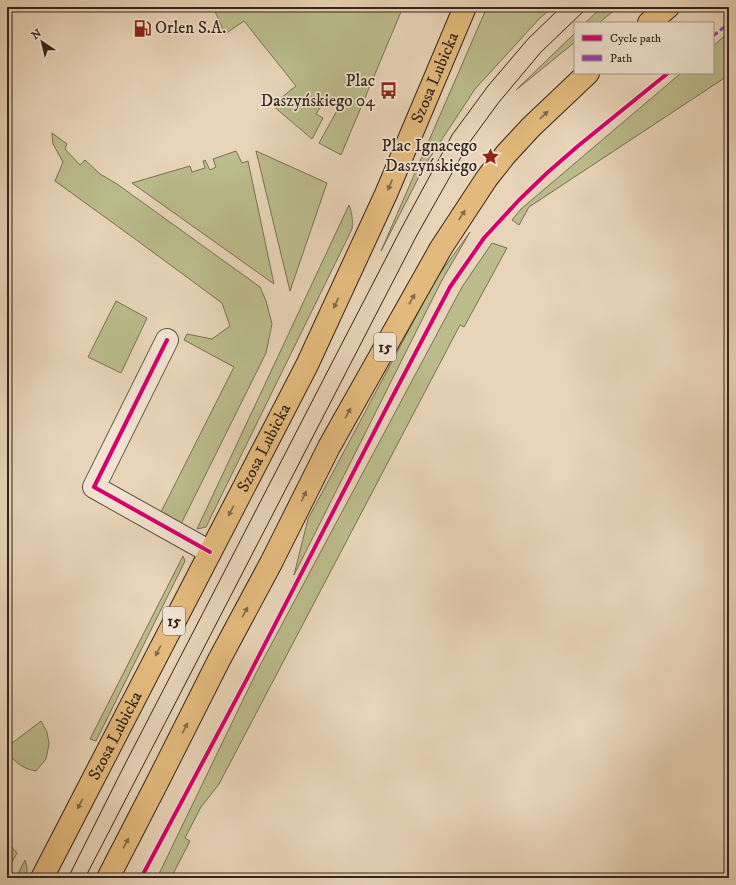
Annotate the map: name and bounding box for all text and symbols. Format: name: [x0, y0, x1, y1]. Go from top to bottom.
place label: Orlen S.A.: [155, 17, 226, 39]
fuel station icon: Orlen S.A.: [132, 18, 152, 38]
north arrow: [22, 22, 62, 62]
legend: [574, 22, 714, 74]
text: N: [29, 26, 45, 43]
street label: Szosa Lubicka: [406, 28, 464, 127]
text: Cycle path: [610, 31, 662, 46]
text: Path: [610, 51, 633, 66]
place label: Plac Daszyńskiego 04: [261, 70, 376, 112]
bus stop icon: Plac Daszyńskiego 04: [378, 81, 398, 101]
one-way arrow: [539, 110, 549, 120]
place label: Plac Ignacego Daszyńskiego: [382, 135, 477, 177]
place icon: Plac Ignacego Daszyńskiego: [480, 146, 500, 166]
one-way arrow: [387, 179, 393, 191]
one-way arrow: [458, 210, 466, 220]
one-way arrow: [408, 293, 415, 305]
one-way arrow: [333, 297, 339, 309]
road number: 15: [374, 333, 396, 361]
street label: Szosa Lubicka: [232, 399, 297, 496]
one-way arrow: [345, 407, 351, 418]
one-way arrow: [301, 491, 307, 502]
one-way arrow: [228, 505, 234, 517]
one-way arrow: [242, 606, 248, 618]
road number: 15: [163, 607, 185, 635]
one-way arrow: [155, 646, 162, 657]
street label: Szosa Lubicka: [83, 687, 148, 784]
one-way arrow: [182, 722, 188, 733]
one-way arrow: [77, 799, 83, 810]
one-way arrow: [123, 838, 129, 849]

